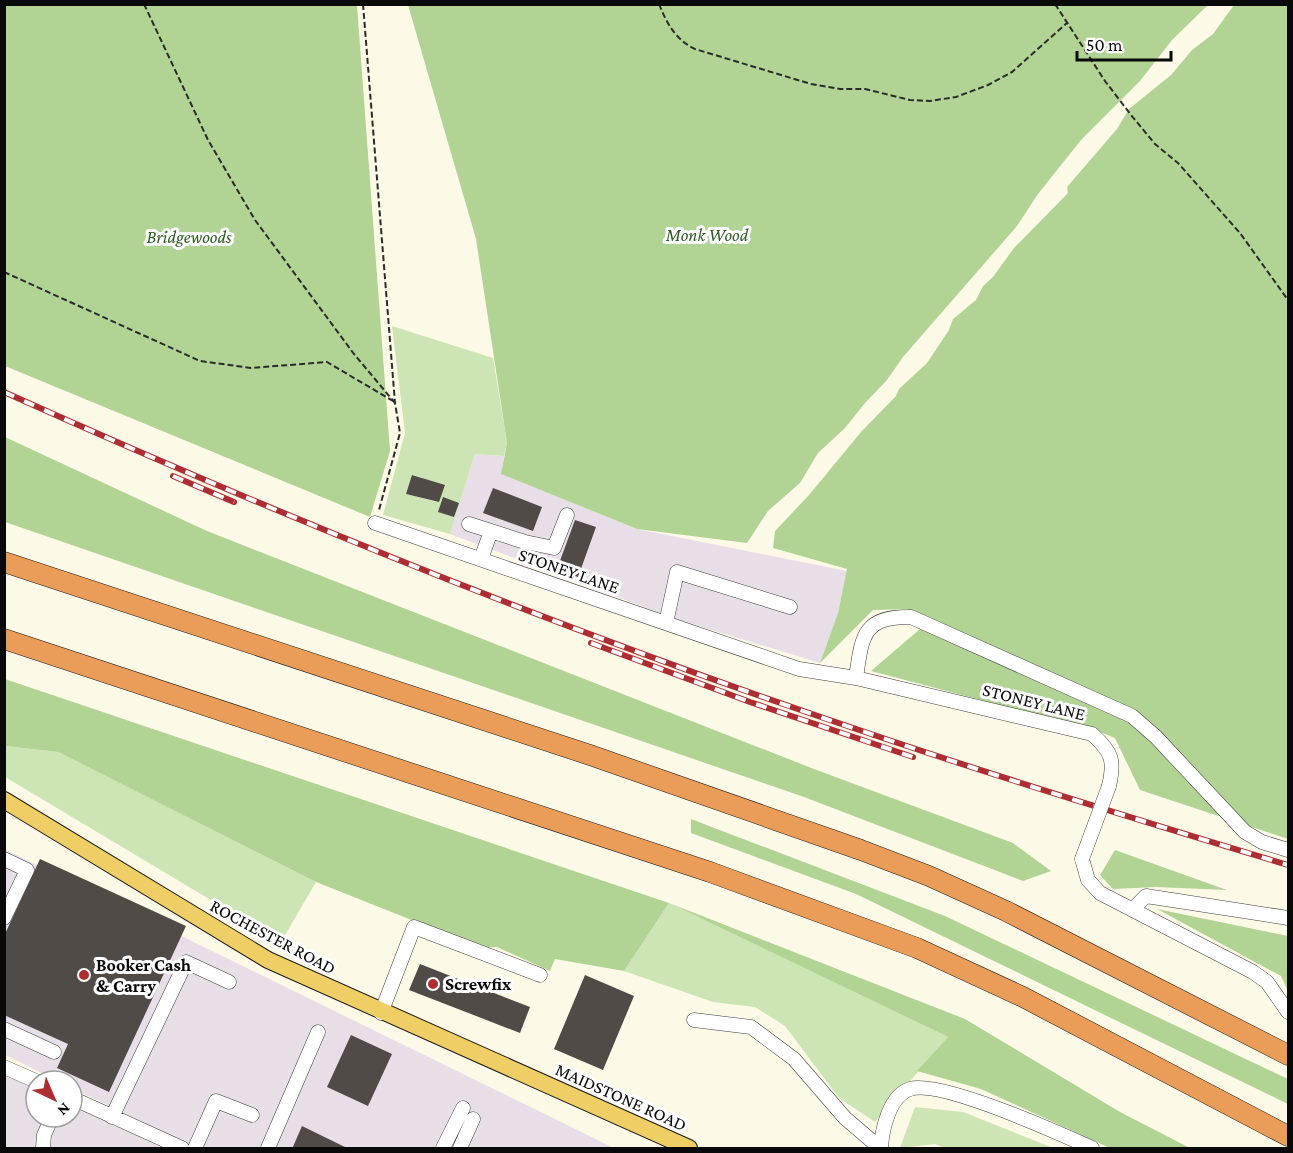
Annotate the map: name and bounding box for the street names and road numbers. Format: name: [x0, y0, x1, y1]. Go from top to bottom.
street label: STONEY LANE: [516, 544, 622, 598]
street label: STONEY LANE: [981, 680, 1088, 724]
street label: ROCHESTER ROAD: [207, 895, 339, 979]
street label: MAIDSTONE ROAD: [552, 1059, 690, 1135]

